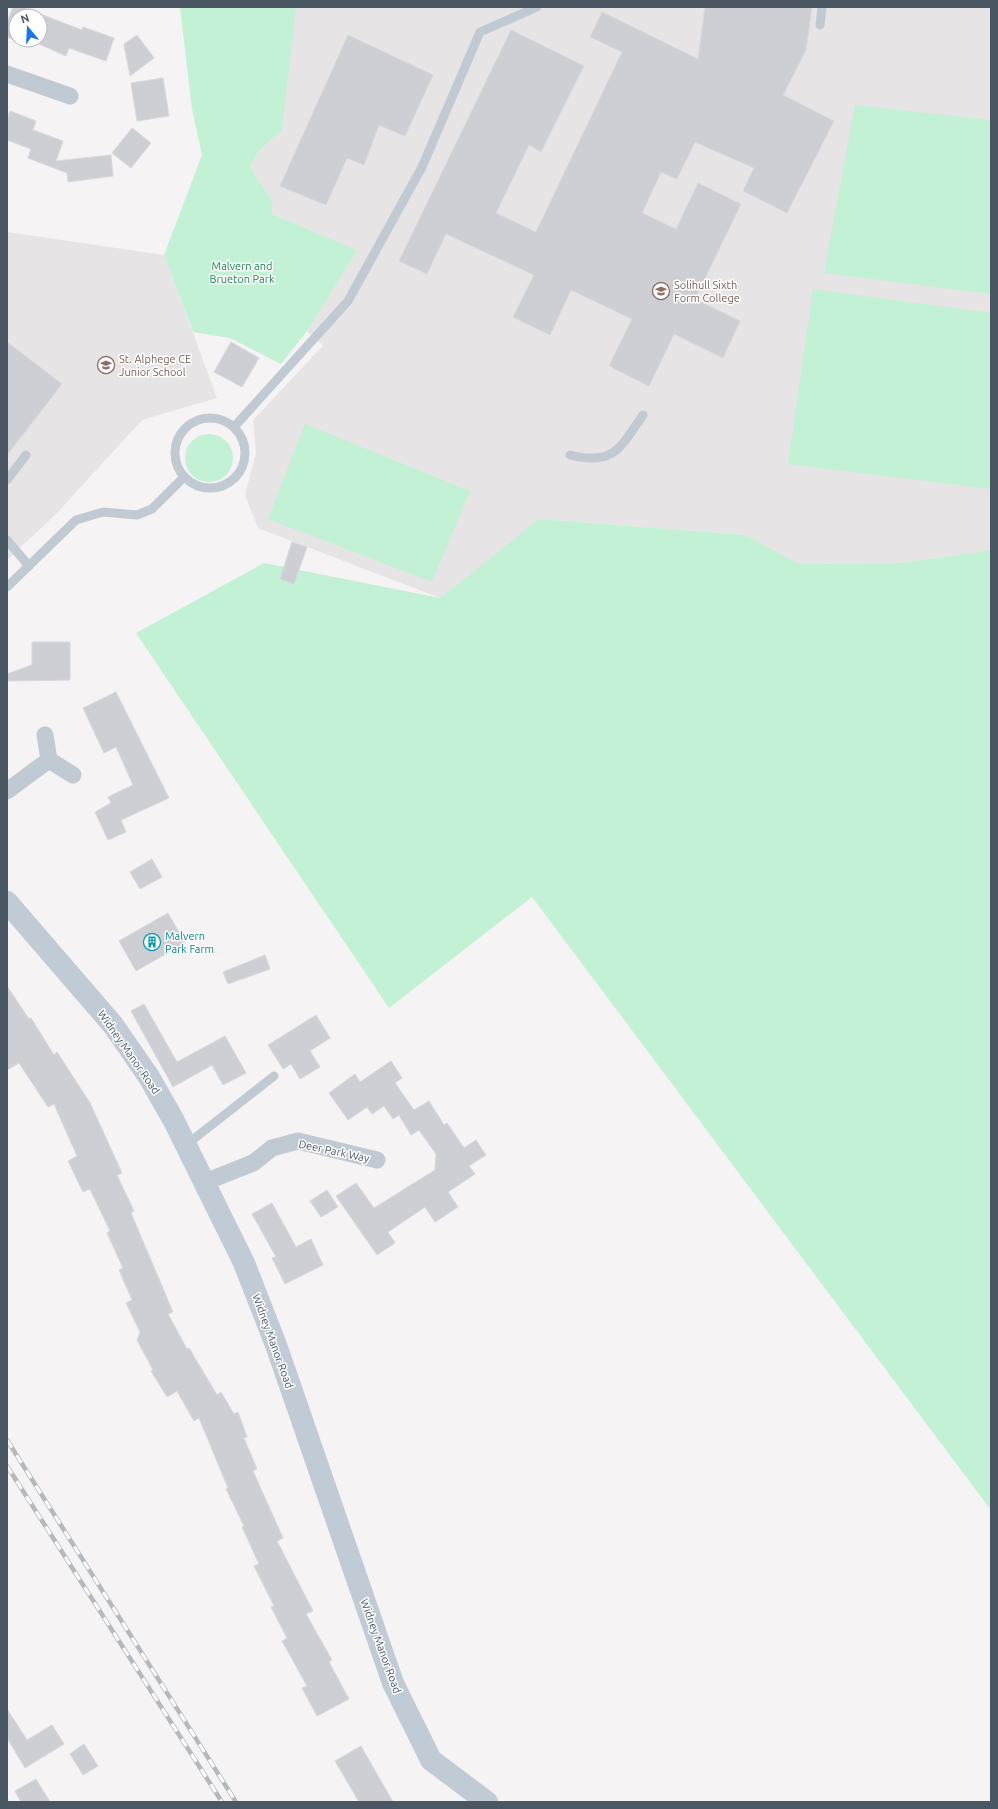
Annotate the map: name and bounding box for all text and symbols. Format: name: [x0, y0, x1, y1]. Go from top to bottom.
north arrow: [8, 8, 48, 48]
text: N: [19, 12, 31, 25]
park label: Malvern and Brueton Park: [210, 260, 275, 285]
place label: Solihull Sixth Form College: [674, 279, 740, 304]
school or university icon: Solihull Sixth Form College: [651, 281, 671, 301]
place label: St. Alphege CE Junior School: [119, 353, 191, 378]
school or university icon: St. Alphege CE Junior School: [96, 355, 116, 375]
place label: Malvern Park Farm: [165, 930, 214, 955]
building icon: Malvern Park Farm: [142, 932, 162, 952]
street label: Widney Manor Road: [96, 1008, 162, 1096]
street label: Deer Park Way: [298, 1138, 371, 1164]
street label: Widney Manor Road: [250, 1292, 296, 1390]
street label: Widney Manor Road: [358, 1597, 404, 1695]

